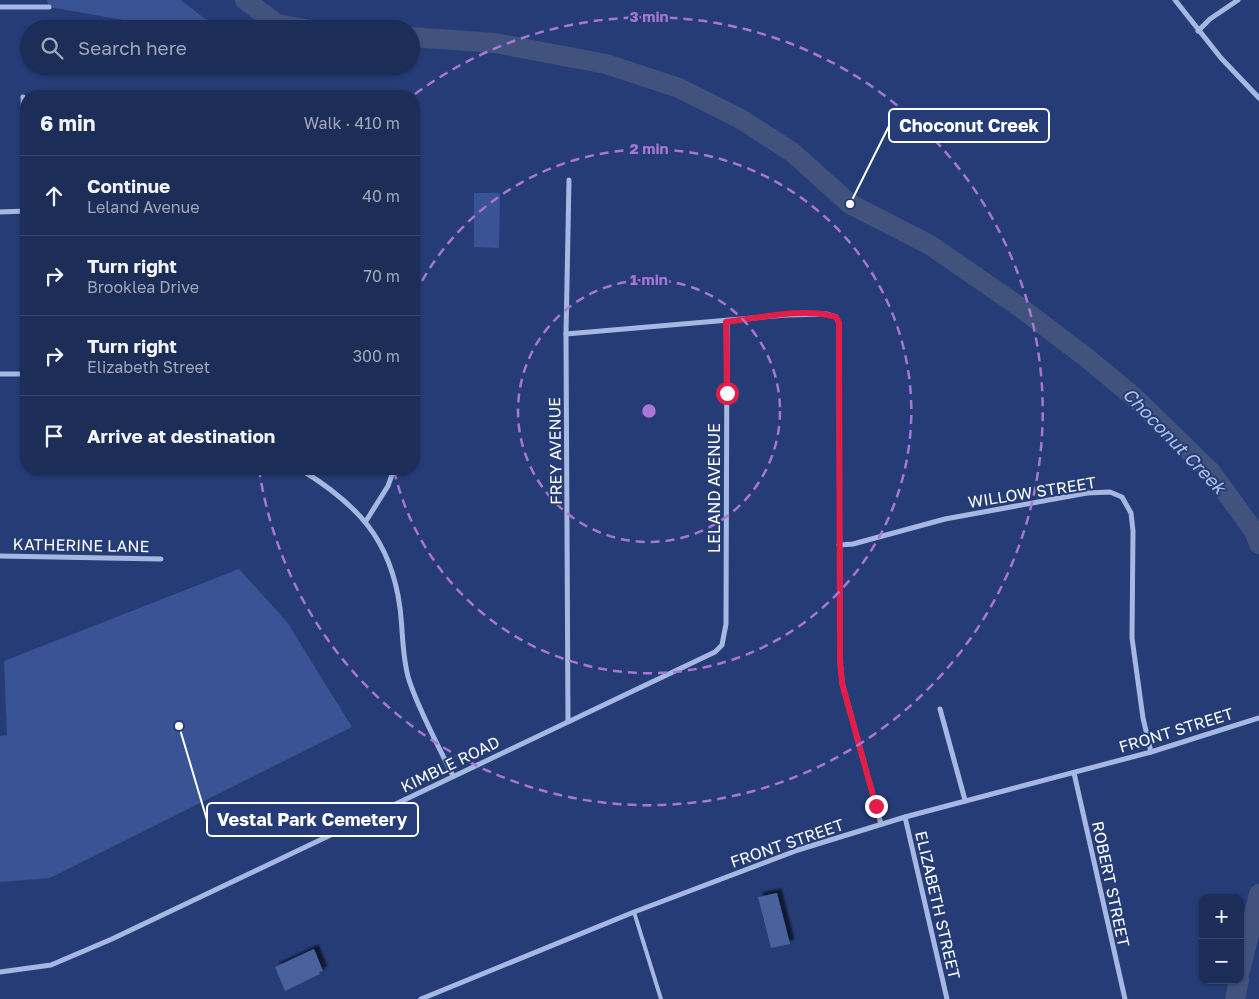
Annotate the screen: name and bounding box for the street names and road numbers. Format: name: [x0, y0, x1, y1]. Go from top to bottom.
street label: FREY AVENUE: [544, 397, 566, 505]
street label: LELAND AVENUE: [704, 423, 724, 553]
street label: WILLOW STREET: [966, 472, 1098, 512]
street label: KATHERINE LANE: [12, 534, 150, 556]
street label: FRONT STREET: [1116, 703, 1236, 757]
street label: KIMBLE ROAD: [397, 731, 503, 797]
street label: FRONT STREET: [728, 814, 846, 872]
street label: ROBERT STREET: [1088, 819, 1134, 949]
street label: ELIZABETH STREET: [911, 829, 965, 981]

